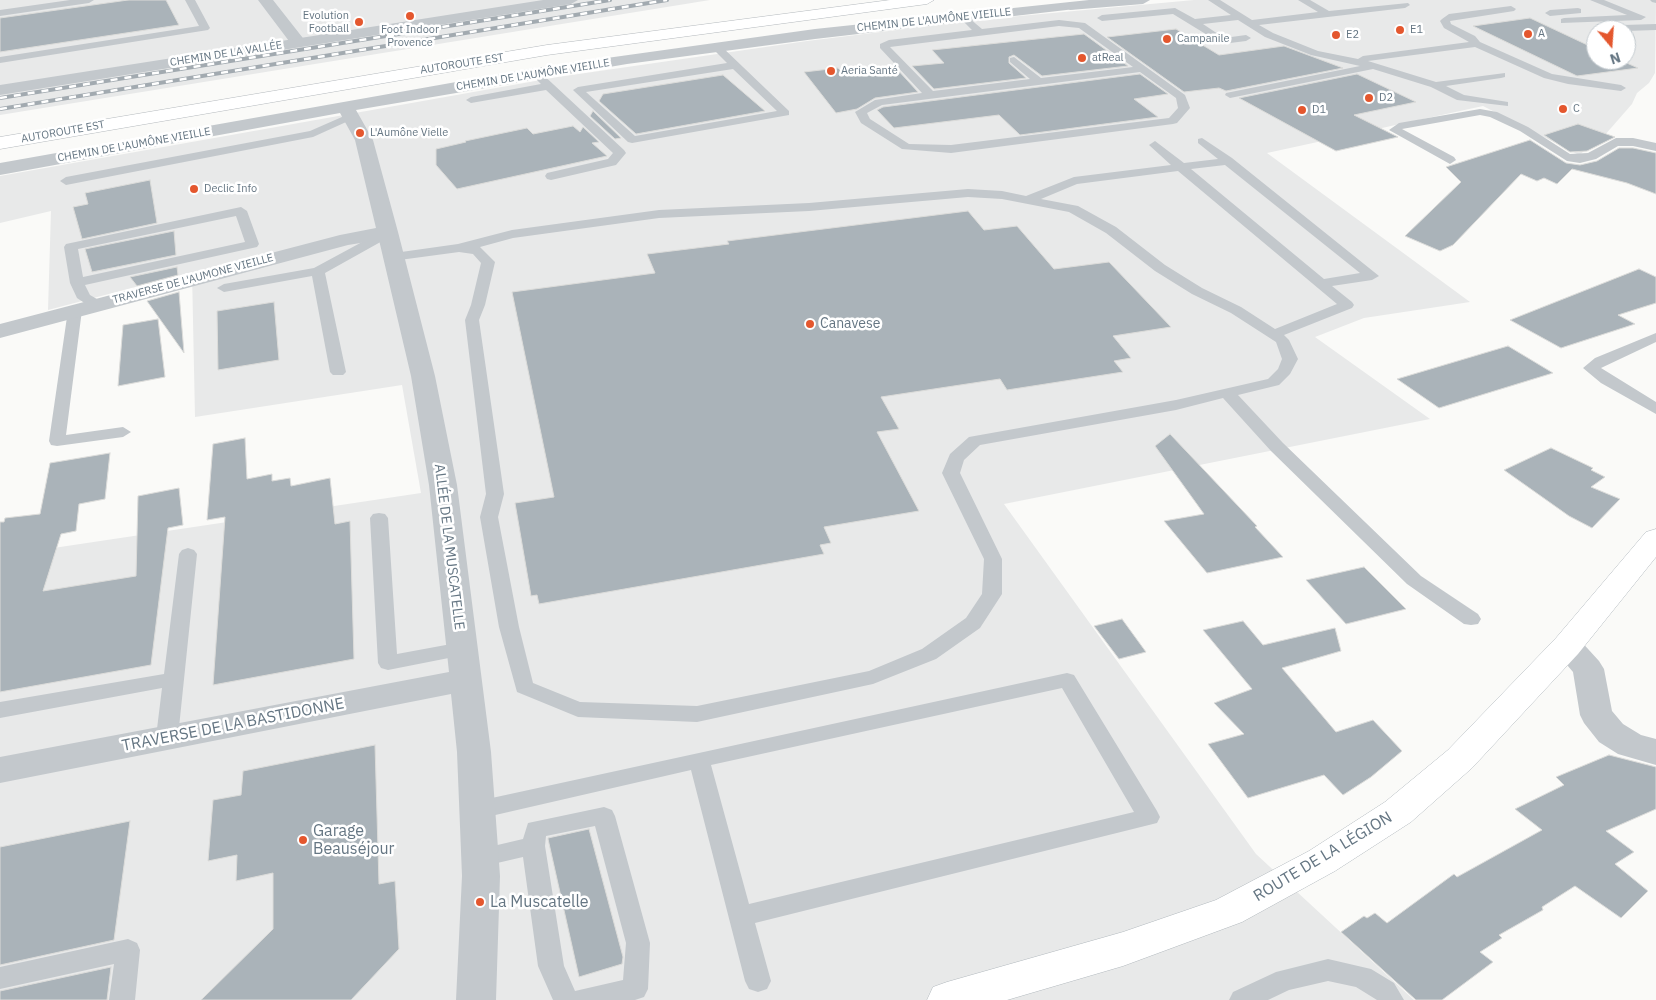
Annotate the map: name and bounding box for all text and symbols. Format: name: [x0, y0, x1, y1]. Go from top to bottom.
street label: CHEMIN DE L'AUMÔNE VIEILLE: [856, 5, 1012, 35]
place label: Evolution Football: [303, 9, 349, 35]
marker: Foot Indoor Provence: [404, 10, 416, 22]
marker: Evolution Football: [353, 16, 365, 28]
north arrow: [1586, 20, 1636, 70]
place label: Foot Indoor Provence: [381, 23, 439, 49]
place label: E1: [1410, 23, 1423, 37]
marker: E1: [1394, 24, 1406, 36]
place label: A: [1538, 27, 1545, 41]
place label: E2: [1346, 28, 1359, 42]
marker: A: [1522, 28, 1534, 40]
marker: E2: [1330, 29, 1342, 41]
place label: Campanile: [1177, 32, 1230, 46]
marker: Campanile: [1161, 33, 1173, 45]
street label: CHEMIN DE LA VALLÉE: [169, 39, 283, 69]
text: N: [1608, 48, 1623, 68]
street label: AUTOROUTE EST: [419, 51, 505, 77]
place label: atReal: [1092, 51, 1124, 65]
marker: atReal: [1076, 52, 1088, 64]
street label: CHEMIN DE L'AUMÔNE VIEILLE: [455, 56, 611, 94]
place label: Aeria Santé: [841, 64, 898, 78]
marker: Aeria Santé: [825, 65, 837, 77]
place label: D2: [1379, 91, 1393, 105]
marker: D2: [1363, 92, 1375, 104]
place label: C: [1573, 102, 1580, 116]
place label: D1: [1312, 103, 1326, 117]
marker: C: [1557, 103, 1569, 115]
marker: D1: [1296, 104, 1308, 116]
street label: AUTOROUTE EST: [20, 118, 106, 146]
street label: CHEMIN DE L'AUMÔNE VIEILLE: [56, 125, 212, 165]
place label: L'Aumône Vielle: [370, 126, 448, 140]
marker: L'Aumône Vielle: [354, 127, 366, 139]
place label: Declic Info: [204, 182, 257, 196]
marker: Declic Info: [188, 183, 200, 195]
street label: TRAVERSE DE L'AUMONE VIEILLE: [111, 251, 275, 307]
place label: Canavese: [820, 316, 880, 332]
marker: Canavese: [804, 318, 816, 330]
street label: ALLÉE DE LA MUSCATELLE: [430, 463, 468, 631]
street label: TRAVERSE DE LA BASTIDONNE: [120, 694, 346, 756]
street label: ROUTE DE LA LÉGION: [1250, 808, 1396, 906]
place label: Garage Beauséjour: [313, 821, 394, 859]
marker: Garage Beauséjour: [297, 834, 309, 846]
place label: La Muscatelle: [490, 892, 589, 912]
marker: La Muscatelle: [474, 896, 486, 908]

